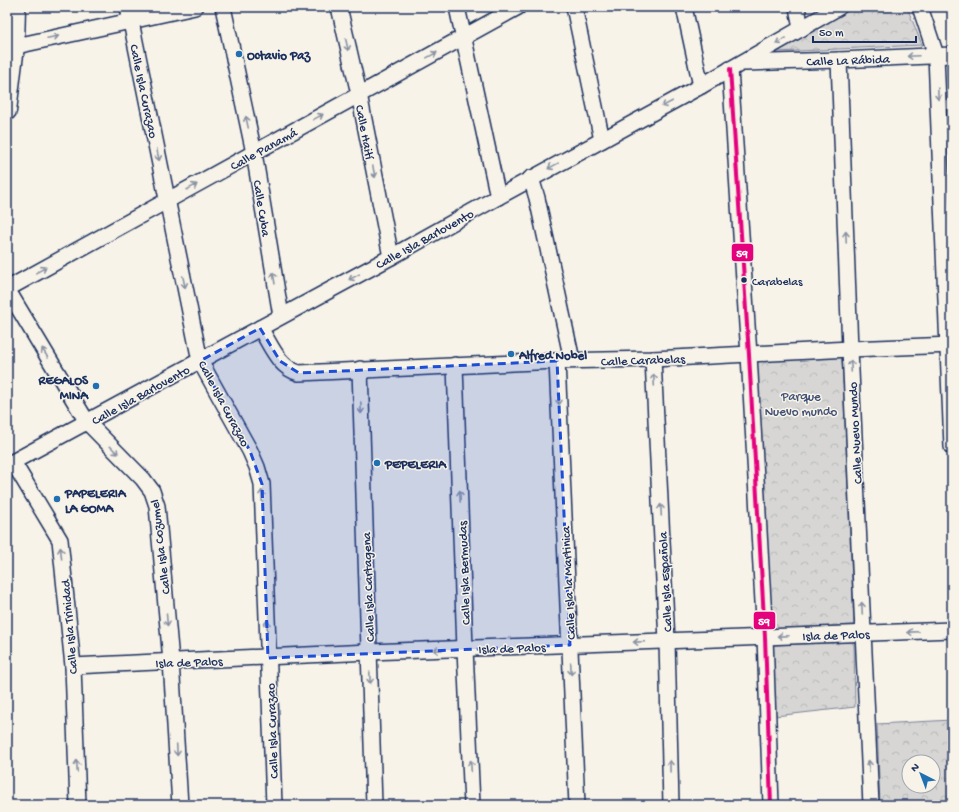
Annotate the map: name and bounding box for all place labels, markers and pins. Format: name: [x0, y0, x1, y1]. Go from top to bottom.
marker: Octavio Paz: [234, 49, 244, 59]
place label: Octavio Paz: [247, 49, 312, 64]
marker: Carabelas: [739, 275, 749, 285]
place label: Carabelas: [752, 276, 803, 290]
place label: Alfred Nobel: [518, 348, 587, 364]
marker: Alfred Nobel: [506, 349, 516, 359]
place label: REGALOS MINA: [38, 374, 89, 404]
marker: REGALOS MINA: [91, 381, 101, 391]
marker: PEPELERIA: [372, 458, 382, 468]
place label: PEPELERIA: [384, 458, 447, 473]
place label: PAPELERIA LA GOMA: [64, 487, 127, 517]
marker: PAPELERIA LA GOMA: [52, 494, 62, 504]

